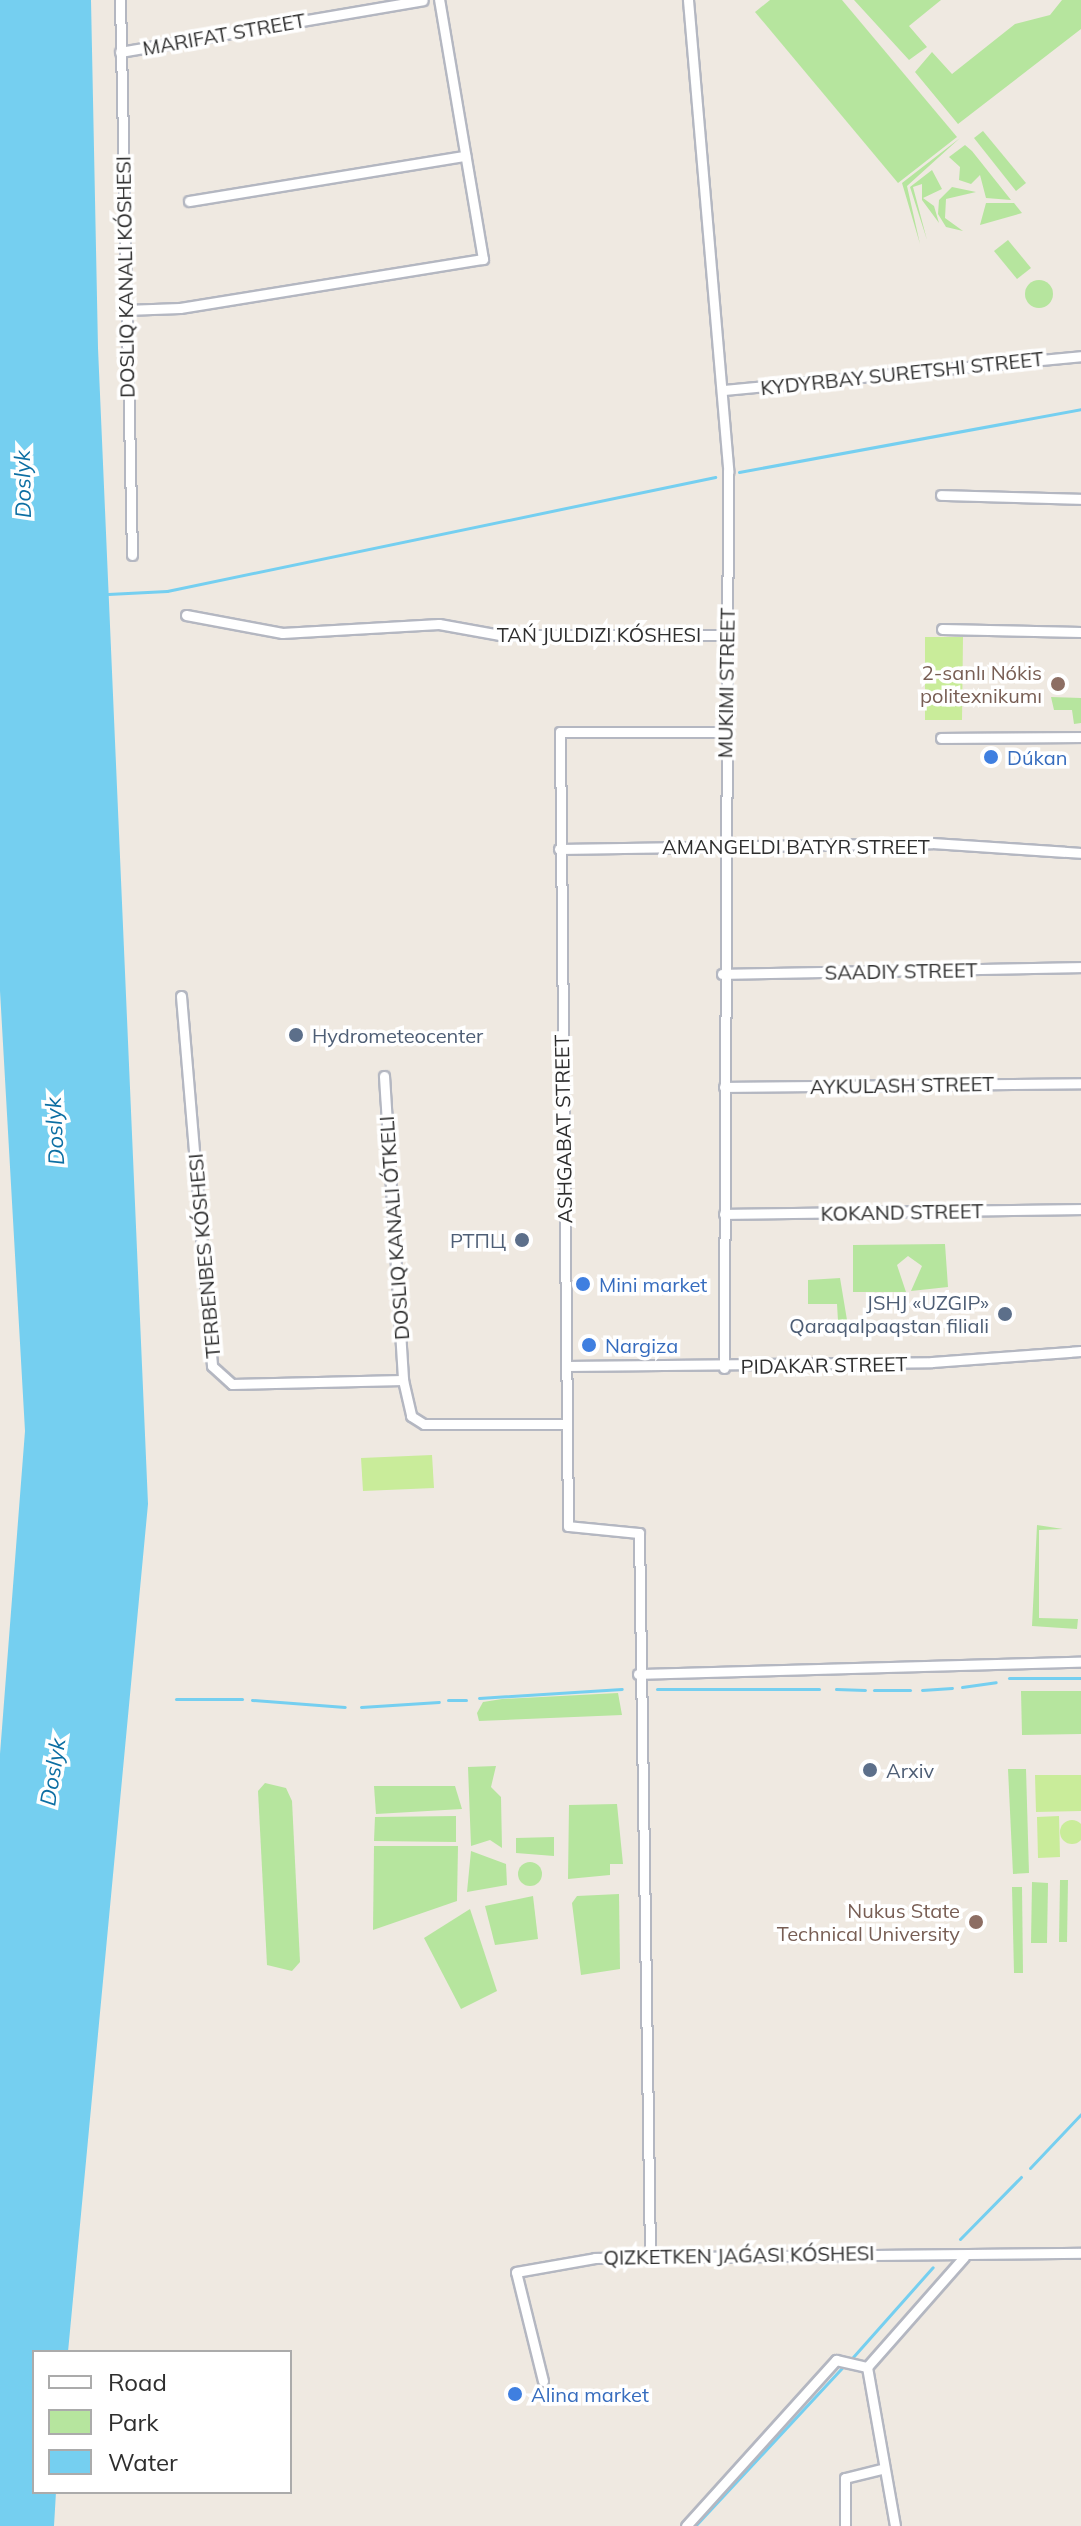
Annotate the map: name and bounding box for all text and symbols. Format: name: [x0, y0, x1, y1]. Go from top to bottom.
street label: MARIFAT STREET: [141, 8, 307, 60]
street label: DOSLIQ KANALI KÓSHESI: [111, 156, 139, 398]
street label: KYDYRBAY SURETSHI STREET: [759, 346, 1045, 400]
water label: Doslyk: [9, 450, 37, 518]
street label: MUKIMI STREET: [713, 608, 739, 758]
street label: TAŃ JULDIZI KÓSHESI: [497, 622, 701, 646]
place label: 2-sanlı Nókis politexnikumı: [920, 660, 1042, 707]
marker: 2-sanlı Nókis politexnikumı: [1049, 675, 1067, 693]
place label: Dúkan: [1007, 745, 1067, 769]
marker: Dúkan: [982, 748, 1000, 766]
street label: AMANGELDI BATYR STREET: [662, 834, 930, 858]
street label: SAADIY STREET: [824, 958, 978, 984]
place label: Hydrometeocenter: [312, 1023, 483, 1047]
marker: Hydrometeocenter: [287, 1026, 305, 1044]
street label: ASHGABAT STREET: [549, 1034, 577, 1224]
street label: AYKULASH STREET: [810, 1071, 994, 1099]
water label: Doslyk: [40, 1096, 70, 1166]
street label: DOSLIQ KANALI ÓTKELI: [374, 1115, 414, 1341]
street label: TERBENBES KÓSHESI: [183, 1153, 225, 1359]
street label: KOKAND STREET: [820, 1199, 984, 1225]
place label: РТПЦ: [450, 1228, 506, 1252]
marker: РТПЦ: [513, 1231, 531, 1249]
place label: Mini market: [599, 1272, 707, 1296]
marker: Mini market: [574, 1275, 592, 1293]
place label: JSHJ «UZGIP» Qaraqalpaqstan filiali: [789, 1290, 989, 1337]
marker: JSHJ «UZGIP» Qaraqalpaqstan filiali: [996, 1305, 1014, 1323]
place label: Nargiza: [605, 1333, 678, 1357]
marker: Nargiza: [580, 1336, 598, 1354]
street label: PIDAKAR STREET: [740, 1352, 908, 1378]
water label: Doslyk: [35, 1736, 71, 1808]
place label: Arxiv: [886, 1758, 934, 1782]
marker: Arxiv: [861, 1761, 879, 1779]
place label: Nukus State Technical University: [777, 1898, 960, 1945]
marker: Nukus State Technical University: [967, 1913, 985, 1931]
street label: QIZKETKEN JAǴASI KÓSHESI: [603, 2241, 875, 2269]
legend: [32, 2350, 292, 2494]
text: Road: [108, 2367, 167, 2397]
place label: Alina market: [531, 2382, 649, 2406]
marker: Alina market: [506, 2385, 524, 2403]
text: Park: [108, 2407, 159, 2437]
text: Water: [108, 2447, 178, 2477]

